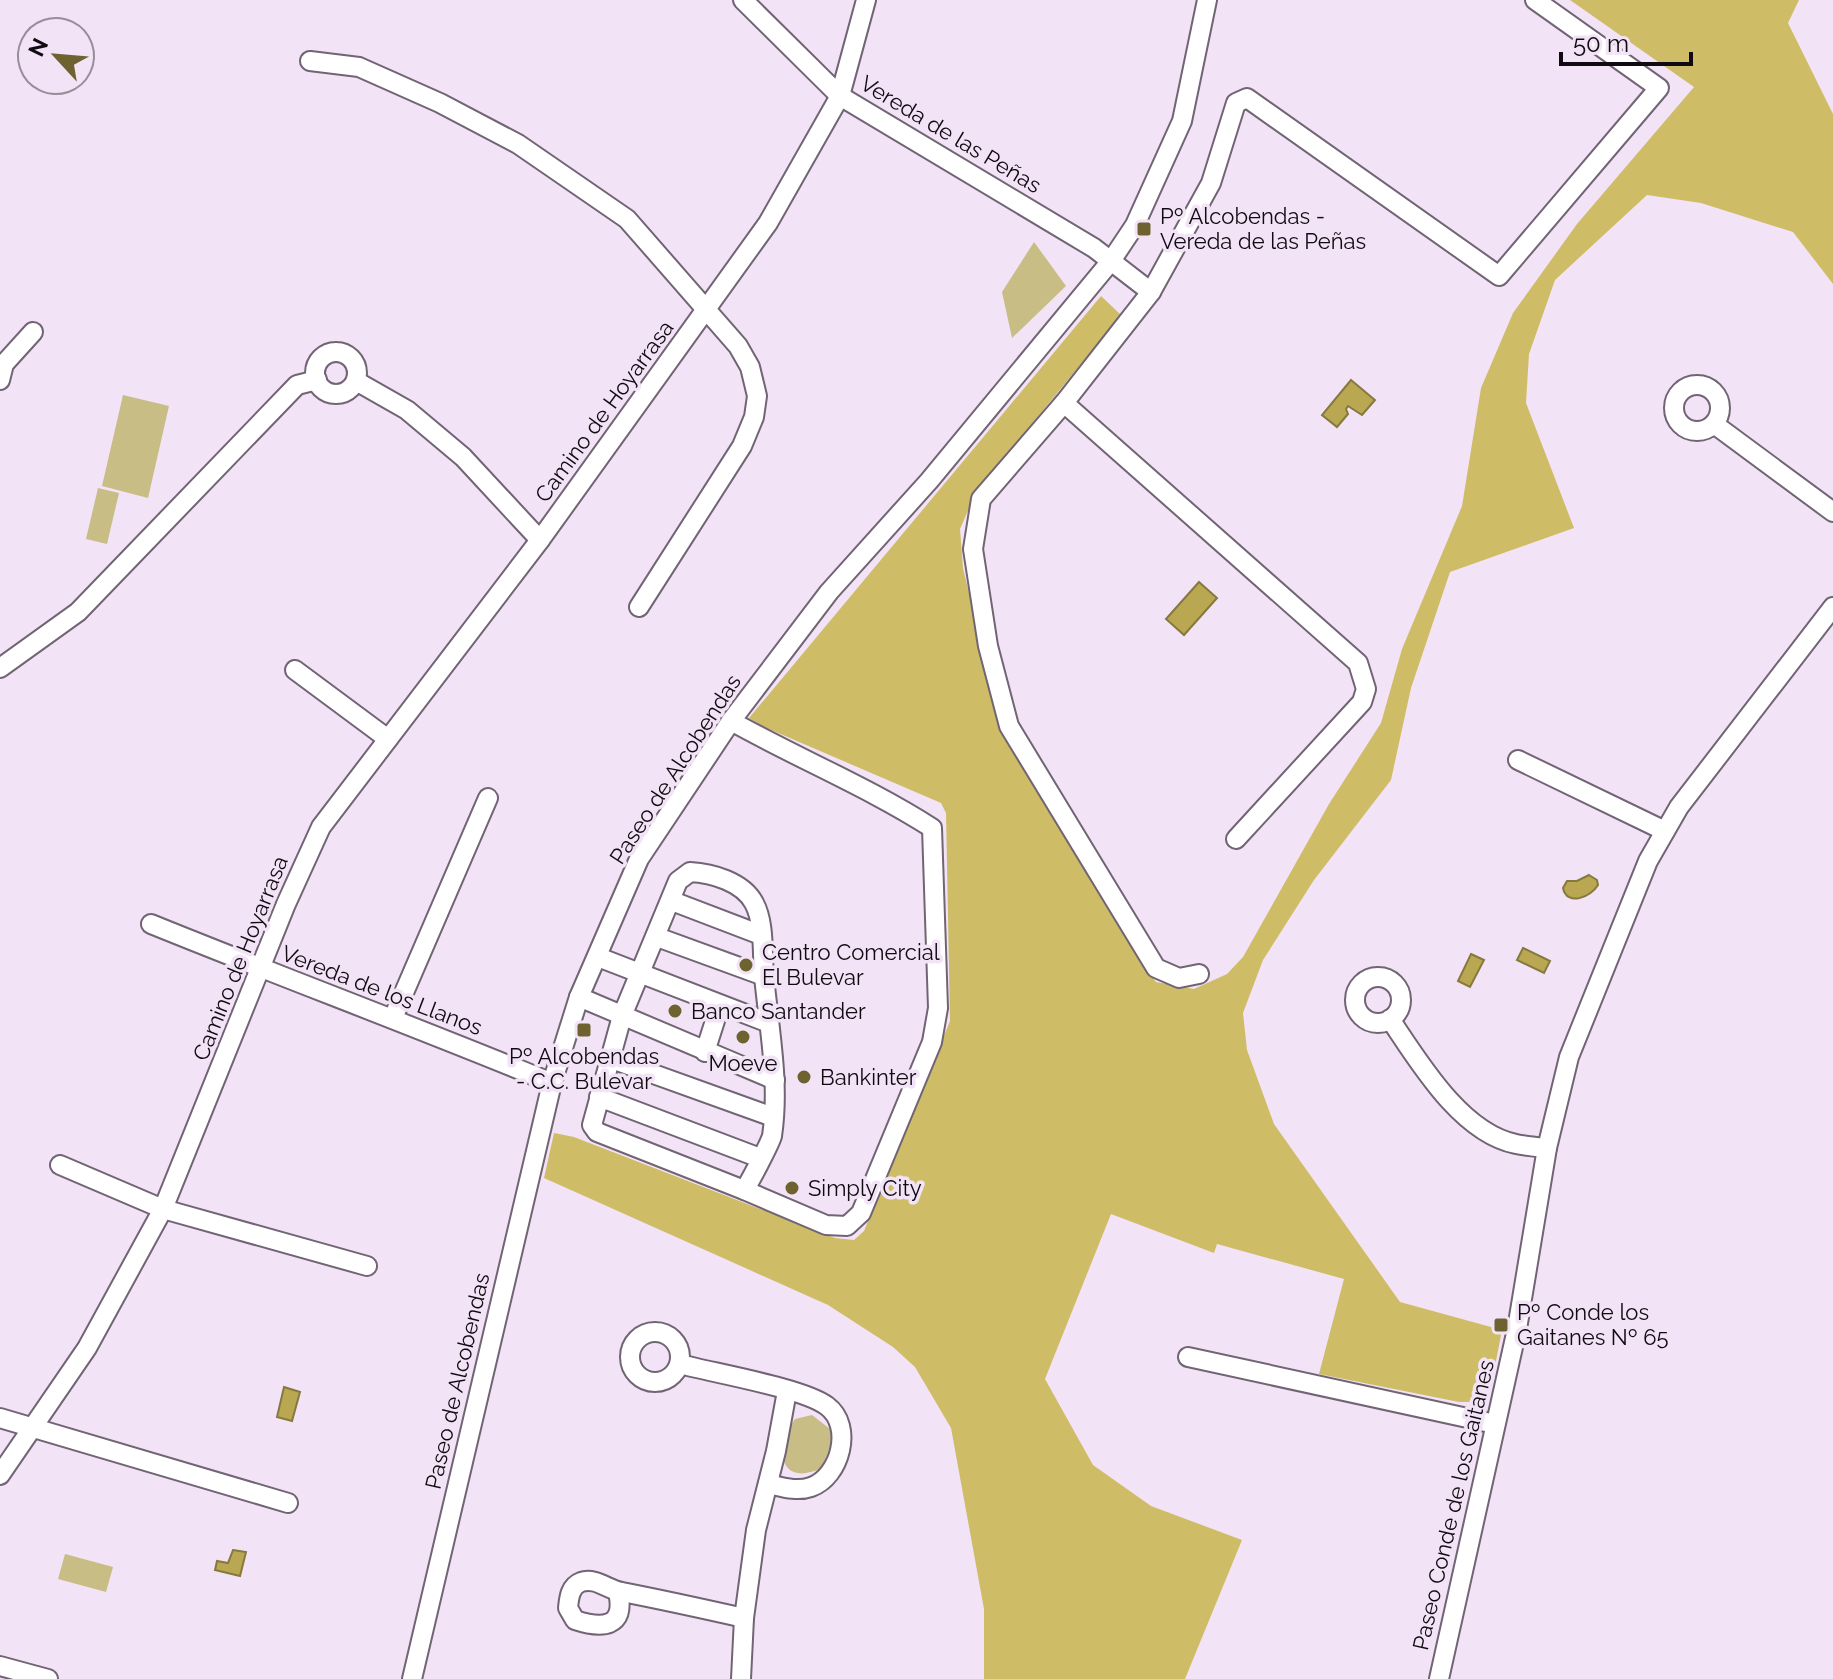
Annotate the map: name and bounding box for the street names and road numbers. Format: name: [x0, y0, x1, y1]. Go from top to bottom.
street label: Vereda de las Peñas: [856, 70, 1046, 198]
street label: Camino de Hoyarrasa: [529, 315, 679, 507]
street label: Paseo de Alcobendas: [604, 669, 746, 869]
street label: Camino de Hoyarrasa: [187, 852, 293, 1064]
street label: Vereda de los Llanos: [278, 940, 486, 1040]
street label: Paseo de Alcobendas: [419, 1270, 495, 1492]
street label: Paseo Conde de los Gaitanes: [1407, 1357, 1499, 1653]

